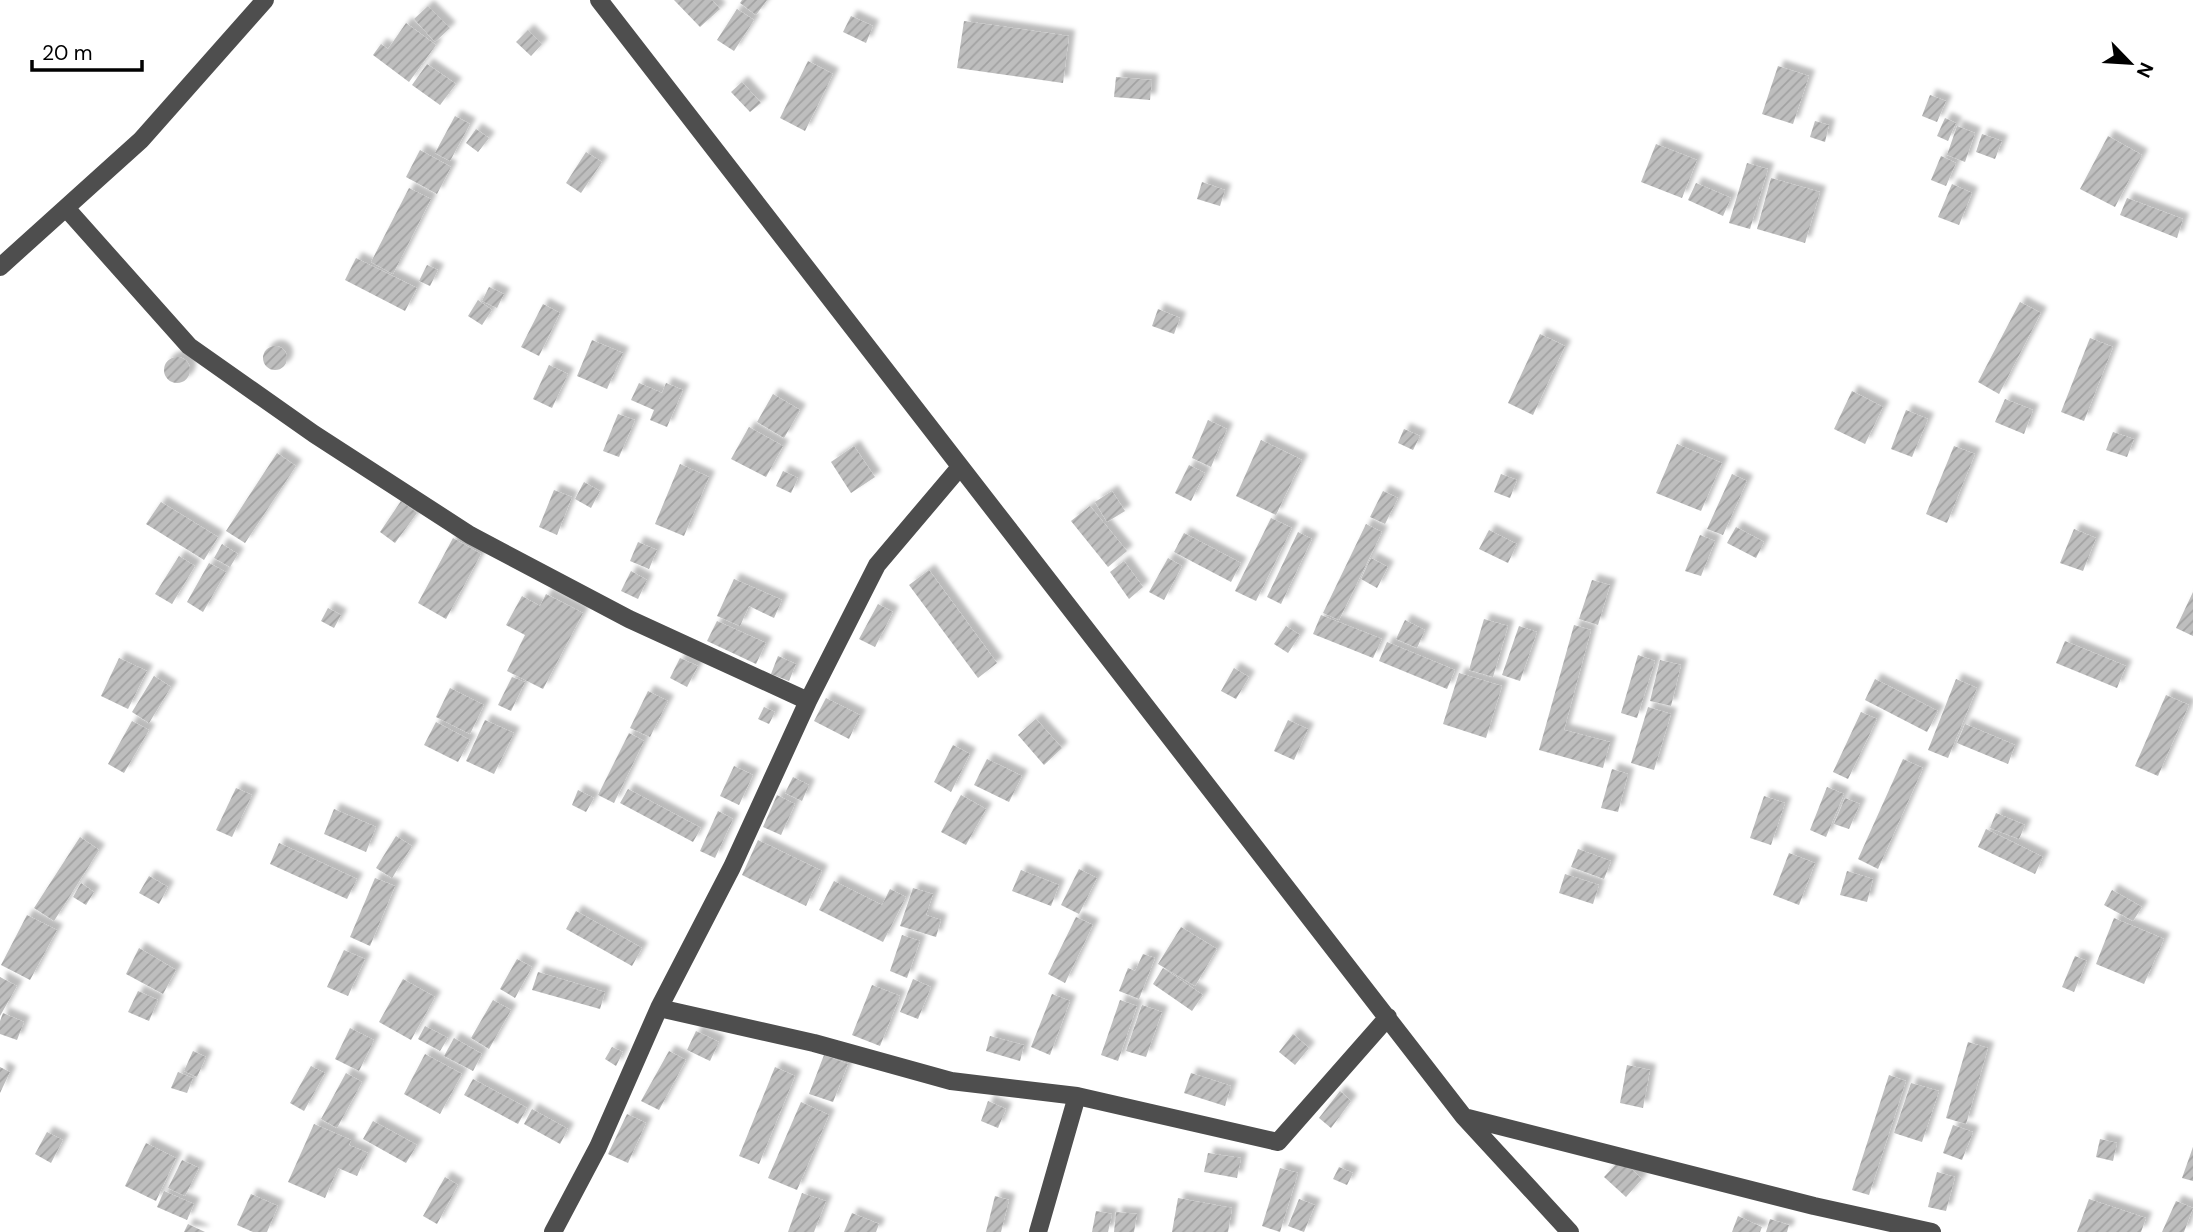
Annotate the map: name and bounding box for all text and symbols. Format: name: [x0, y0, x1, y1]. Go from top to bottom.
scale bar: [32, 28, 142, 72]
north arrow: [2095, 28, 2165, 98]
text: 20 m: [42, 39, 93, 67]
text: N: [2131, 58, 2159, 82]

